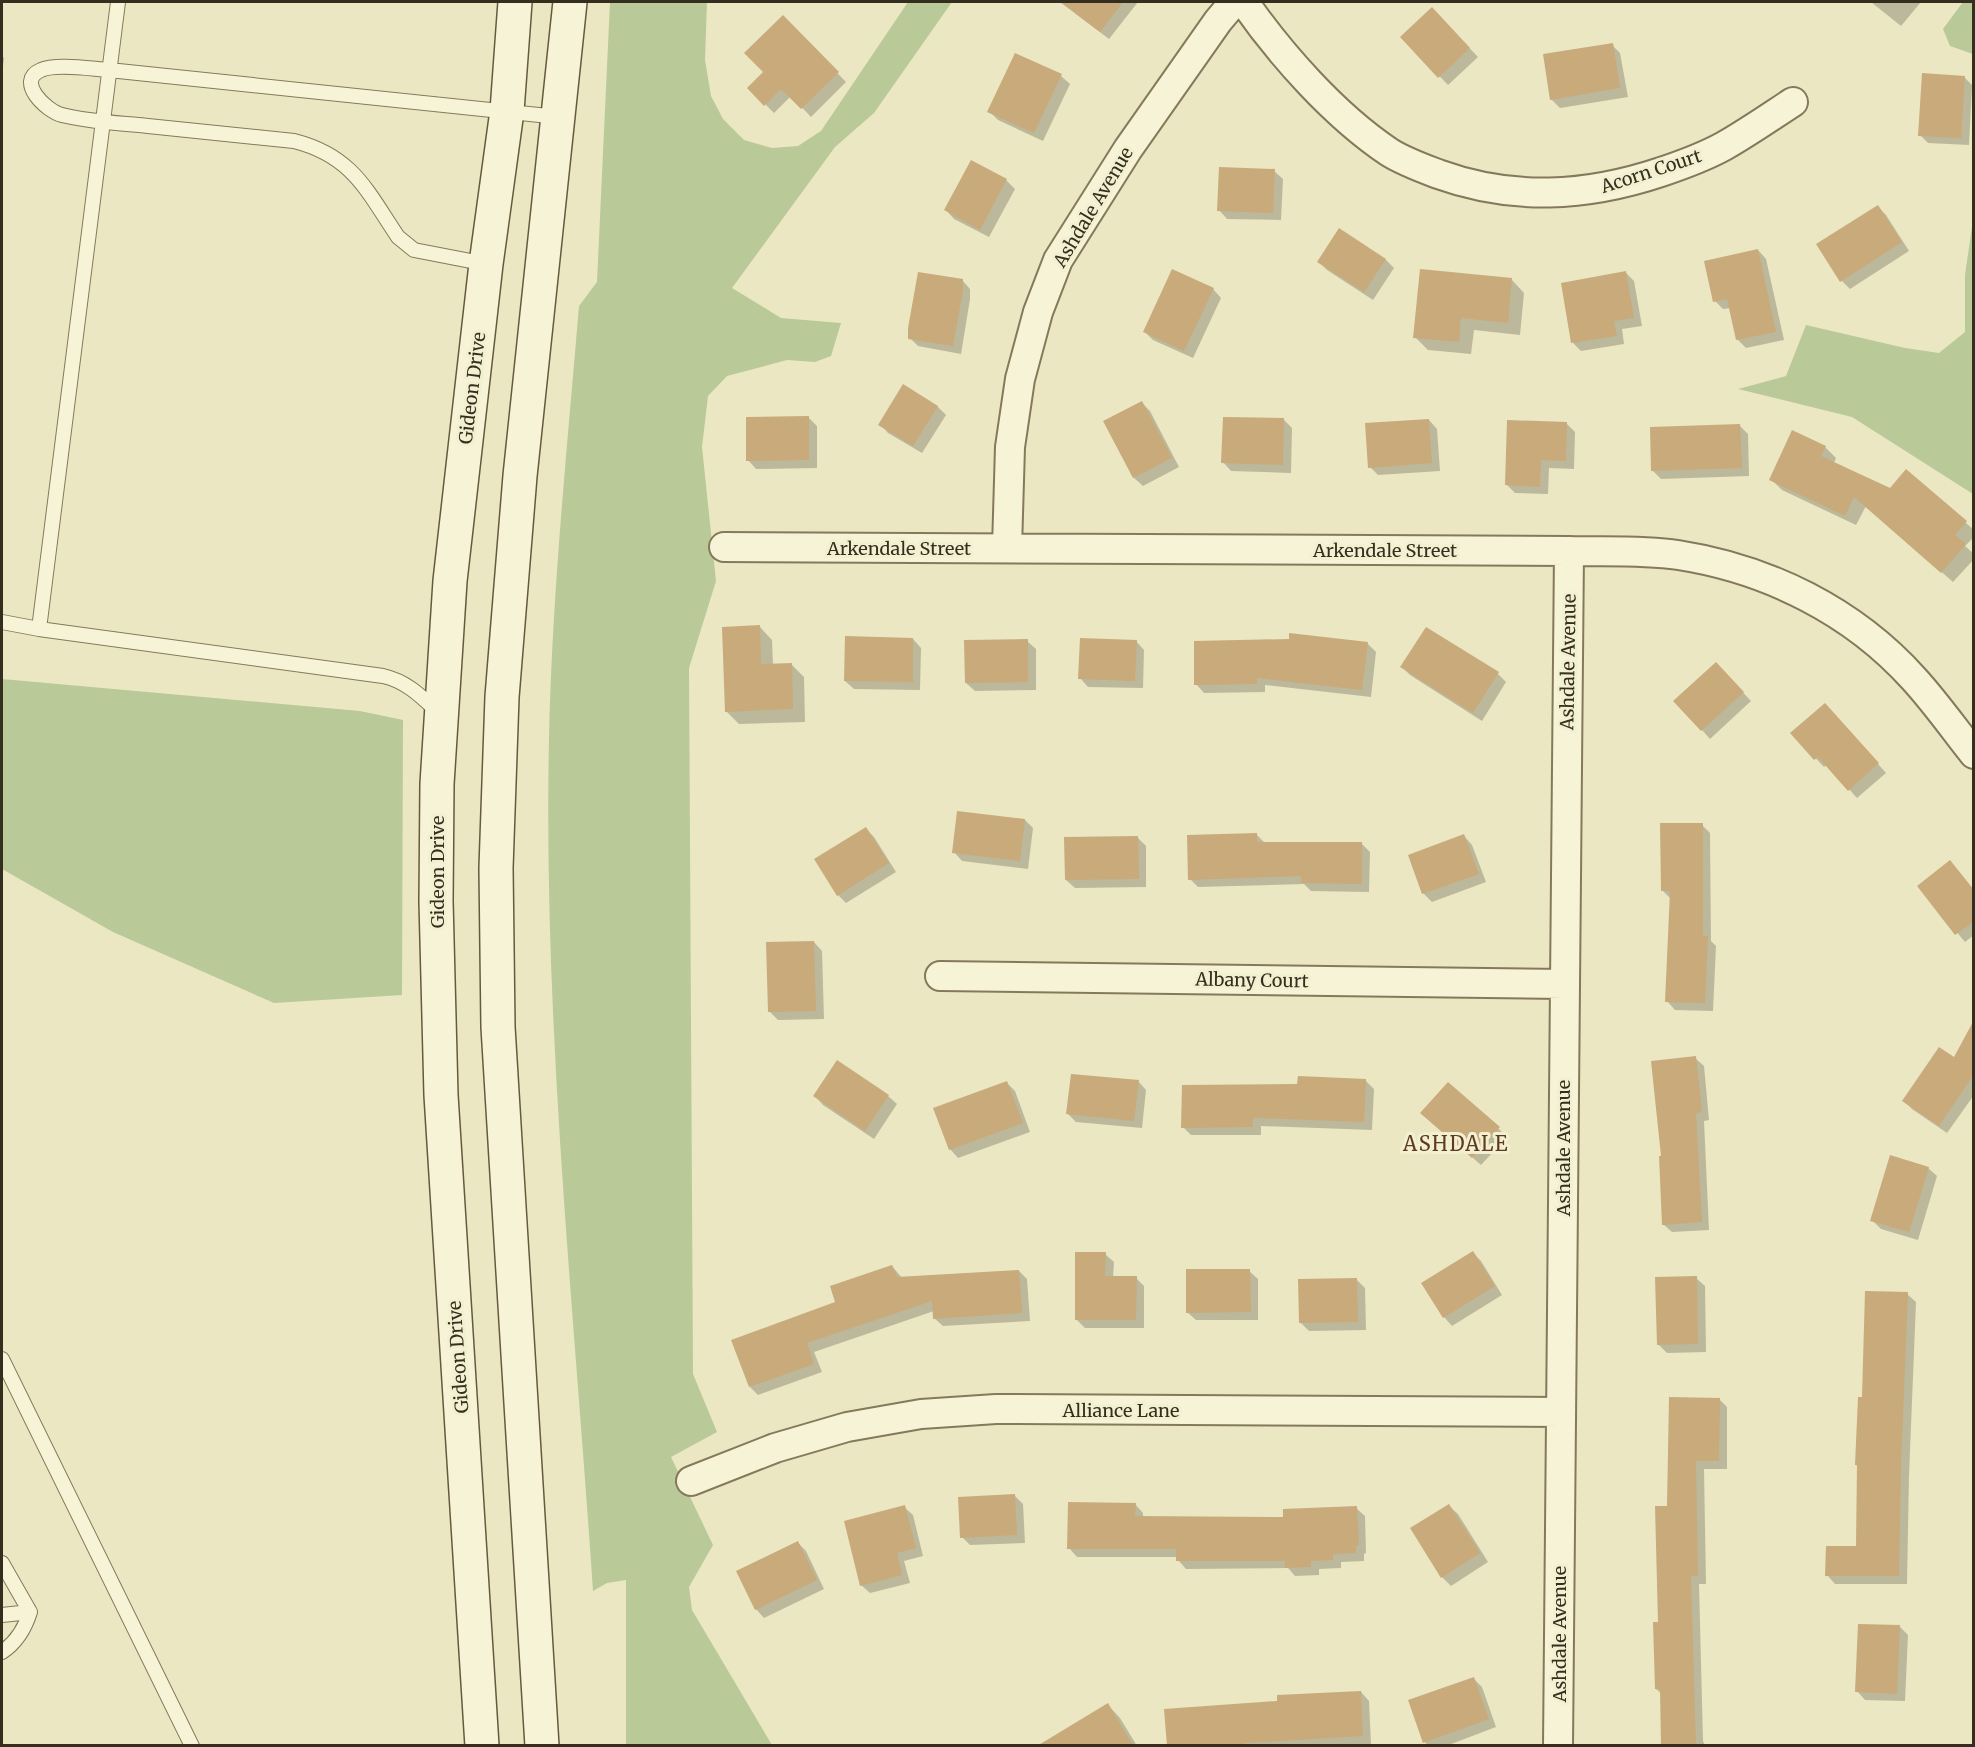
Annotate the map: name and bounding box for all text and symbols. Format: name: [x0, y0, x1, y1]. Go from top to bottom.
street label: Ashdale Avenue: [1048, 143, 1138, 272]
street label: Acorn Court: [1597, 144, 1704, 198]
street label: Gideon Drive: [454, 331, 490, 445]
street label: Arkendale Street: [826, 537, 971, 560]
street label: Arkendale Street: [1312, 539, 1457, 562]
street label: Ashdale Avenue: [1555, 594, 1581, 731]
street label: Gideon Drive: [426, 816, 449, 928]
street label: Albany Court: [1194, 967, 1309, 992]
street label: Ashdale Avenue: [1552, 1080, 1575, 1217]
district label: ASHDALE: [1402, 1131, 1509, 1156]
street label: Gideon Drive: [443, 1300, 473, 1414]
street label: Alliance Lane: [1062, 1399, 1179, 1422]
street label: Ashdale Avenue: [1548, 1566, 1571, 1703]

